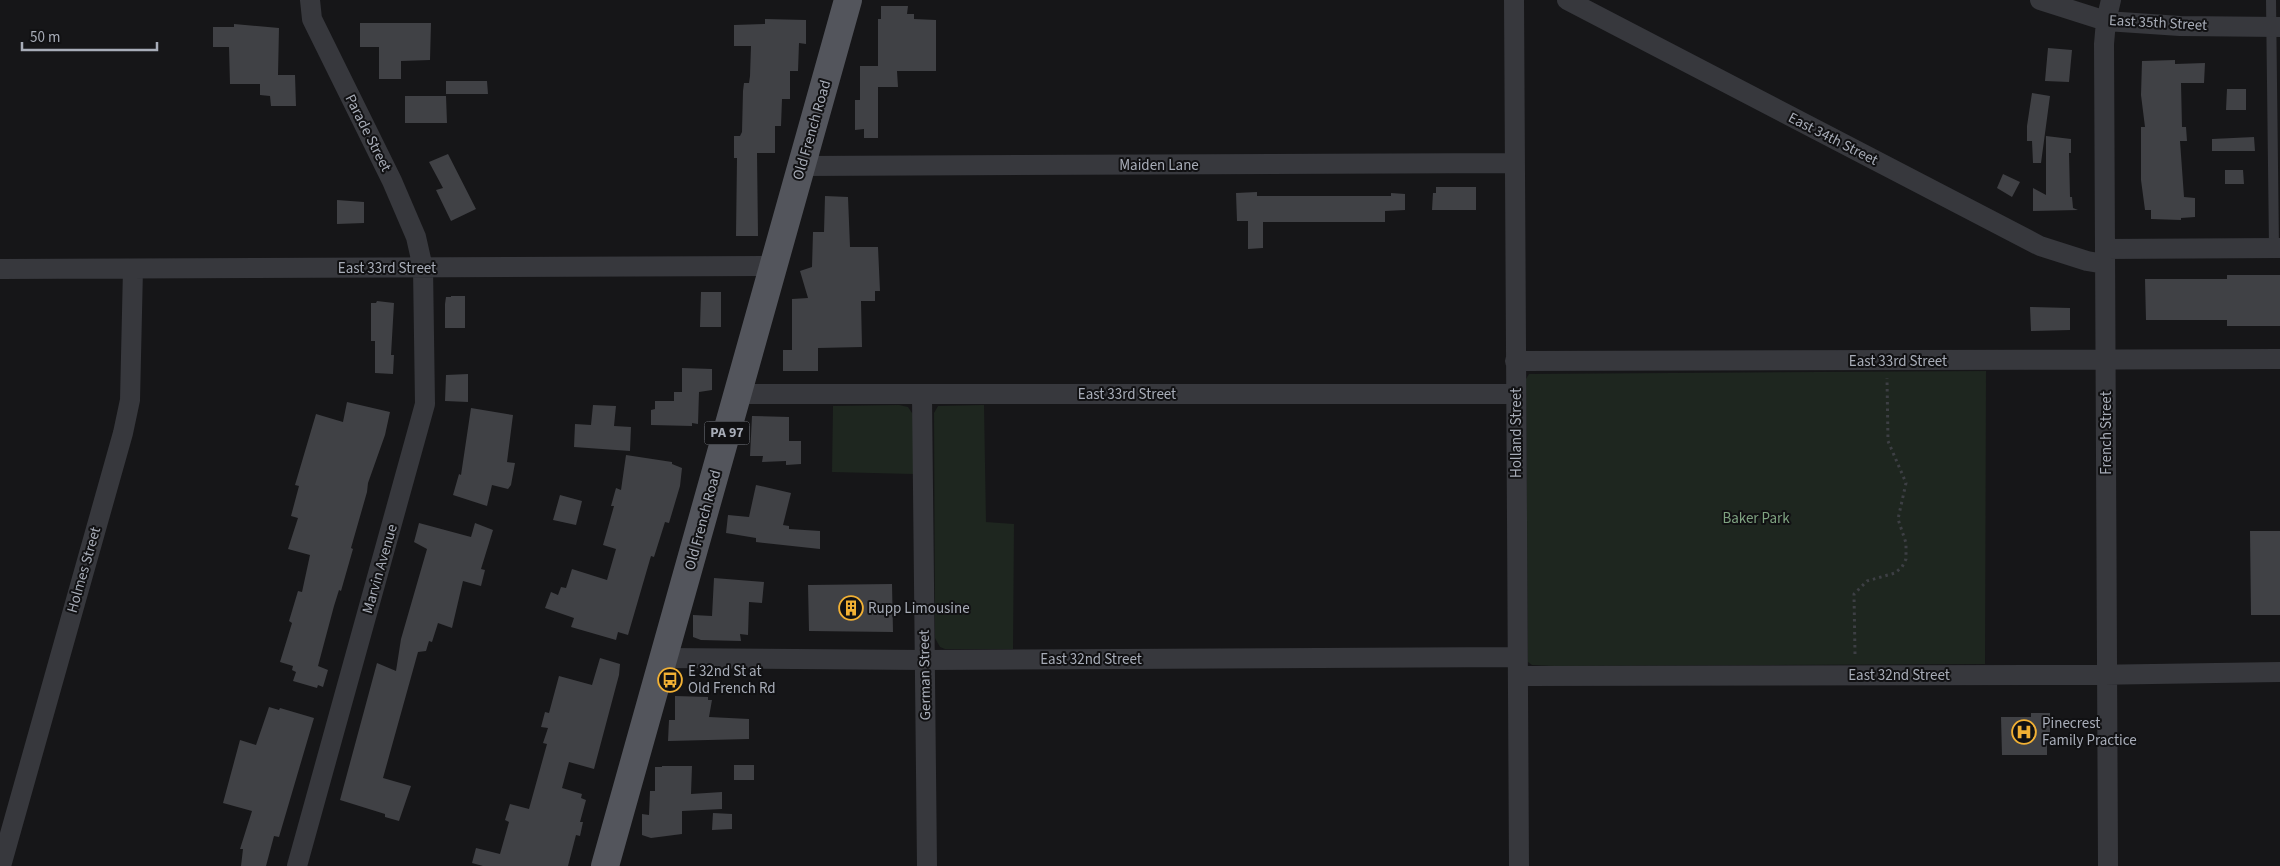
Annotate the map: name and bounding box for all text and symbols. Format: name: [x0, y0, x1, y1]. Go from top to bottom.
street label: East 35th Street: [2108, 10, 2208, 36]
scale bar: [22, 20, 158, 52]
text: 50 m: [30, 27, 60, 48]
street label: Old French Road: [788, 78, 836, 182]
street label: Parade Street: [340, 91, 396, 175]
street label: East 34th Street: [1784, 107, 1882, 171]
street label: Maiden Lane: [1119, 155, 1199, 176]
street label: East 33rd Street: [338, 258, 436, 279]
street label: East 33rd Street: [1849, 351, 1947, 372]
street label: East 33rd Street: [1078, 384, 1176, 405]
street label: Holland Street: [1506, 388, 1527, 478]
street label: French Street: [2096, 391, 2117, 475]
road number: PA 97: [704, 422, 750, 444]
street label: Old French Road: [680, 467, 726, 573]
park label: Baker Park: [1722, 508, 1790, 529]
street label: Marvin Avenue: [357, 522, 403, 616]
street label: Holmes Street: [62, 525, 106, 615]
building icon: Rupp Limousine: [838, 595, 864, 621]
place label: Rupp Limousine: [868, 598, 970, 619]
street label: German Street: [914, 629, 936, 721]
street label: East 32nd Street: [1040, 649, 1142, 670]
place label: E 32nd St at Old French Rd: [688, 661, 776, 699]
street label: East 32nd Street: [1848, 665, 1950, 686]
bus stop icon: E 32nd St at Old French Rd: [657, 667, 683, 693]
place label: Pinecrest Family Practice: [2042, 713, 2137, 751]
hospital icon: Pinecrest Family Practice: [2011, 719, 2037, 745]

